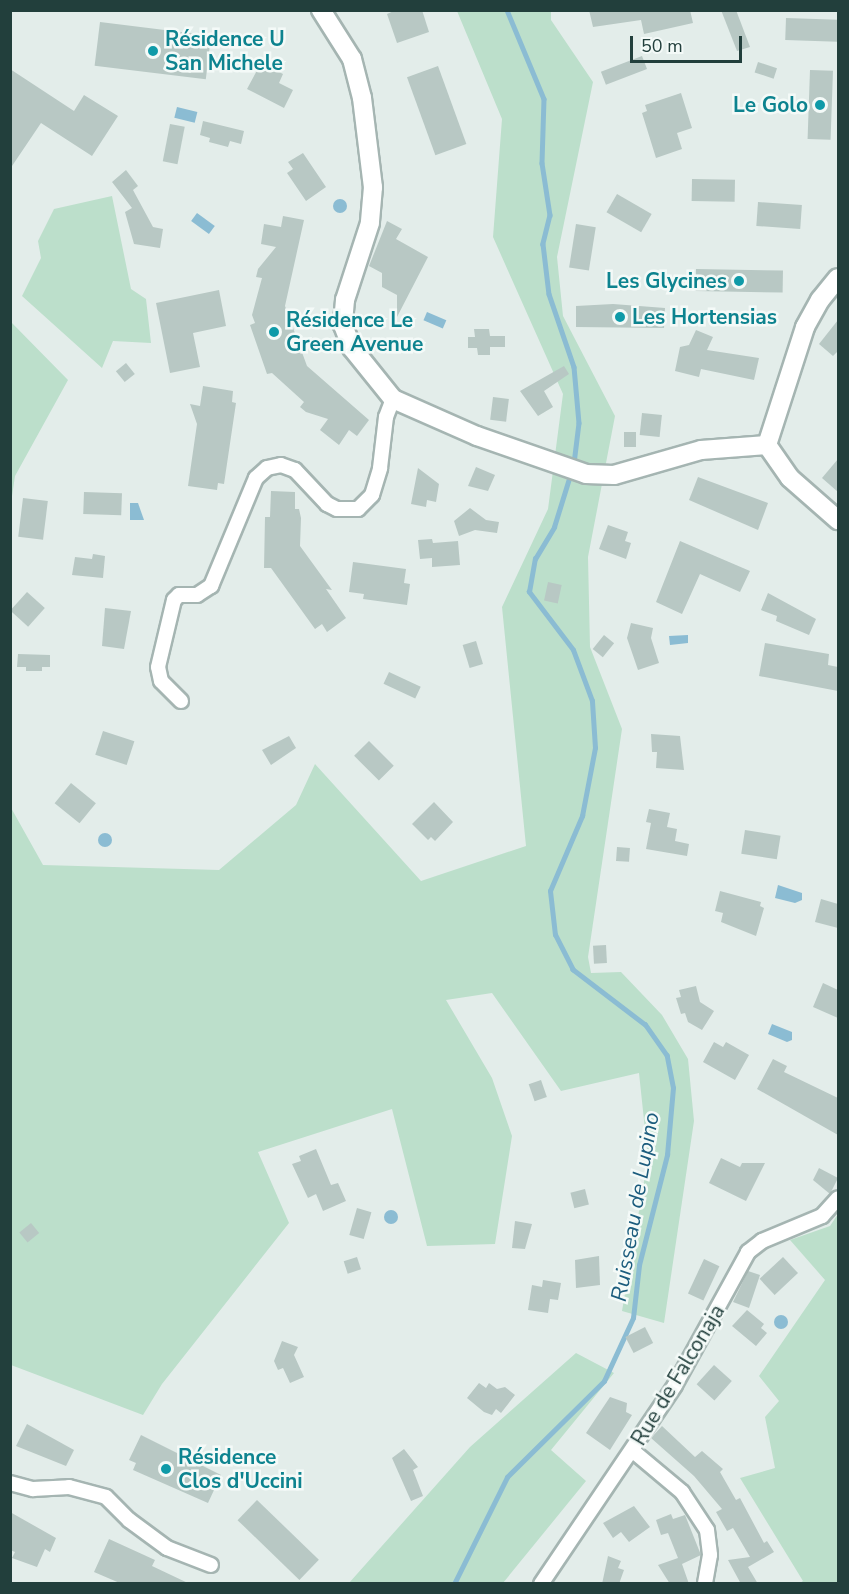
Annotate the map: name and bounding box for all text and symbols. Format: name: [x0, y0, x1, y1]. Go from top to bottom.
scale bar: [633, 24, 746, 62]
place label: Résidence U San Michele: [165, 26, 285, 76]
text: 50 m: [641, 34, 683, 58]
marker: Résidence U San Michele: [146, 44, 160, 58]
place label: Le Golo: [733, 92, 808, 118]
marker: Le Golo: [813, 98, 827, 112]
place label: Les Glycines: [606, 268, 727, 294]
marker: Les Glycines: [732, 274, 746, 288]
place label: Les Hortensias: [632, 304, 777, 330]
place label: Résidence Le Green Avenue: [286, 307, 423, 357]
marker: Les Hortensias: [613, 310, 627, 324]
marker: Résidence Le Green Avenue: [267, 325, 281, 339]
water label: Ruisseau de Lupino: [606, 1110, 666, 1304]
street label: Rue de Falconaja: [626, 1300, 730, 1450]
place label: Résidence Clos d'Uccini: [178, 1444, 303, 1494]
marker: Résidence Clos d'Uccini: [159, 1462, 173, 1476]

